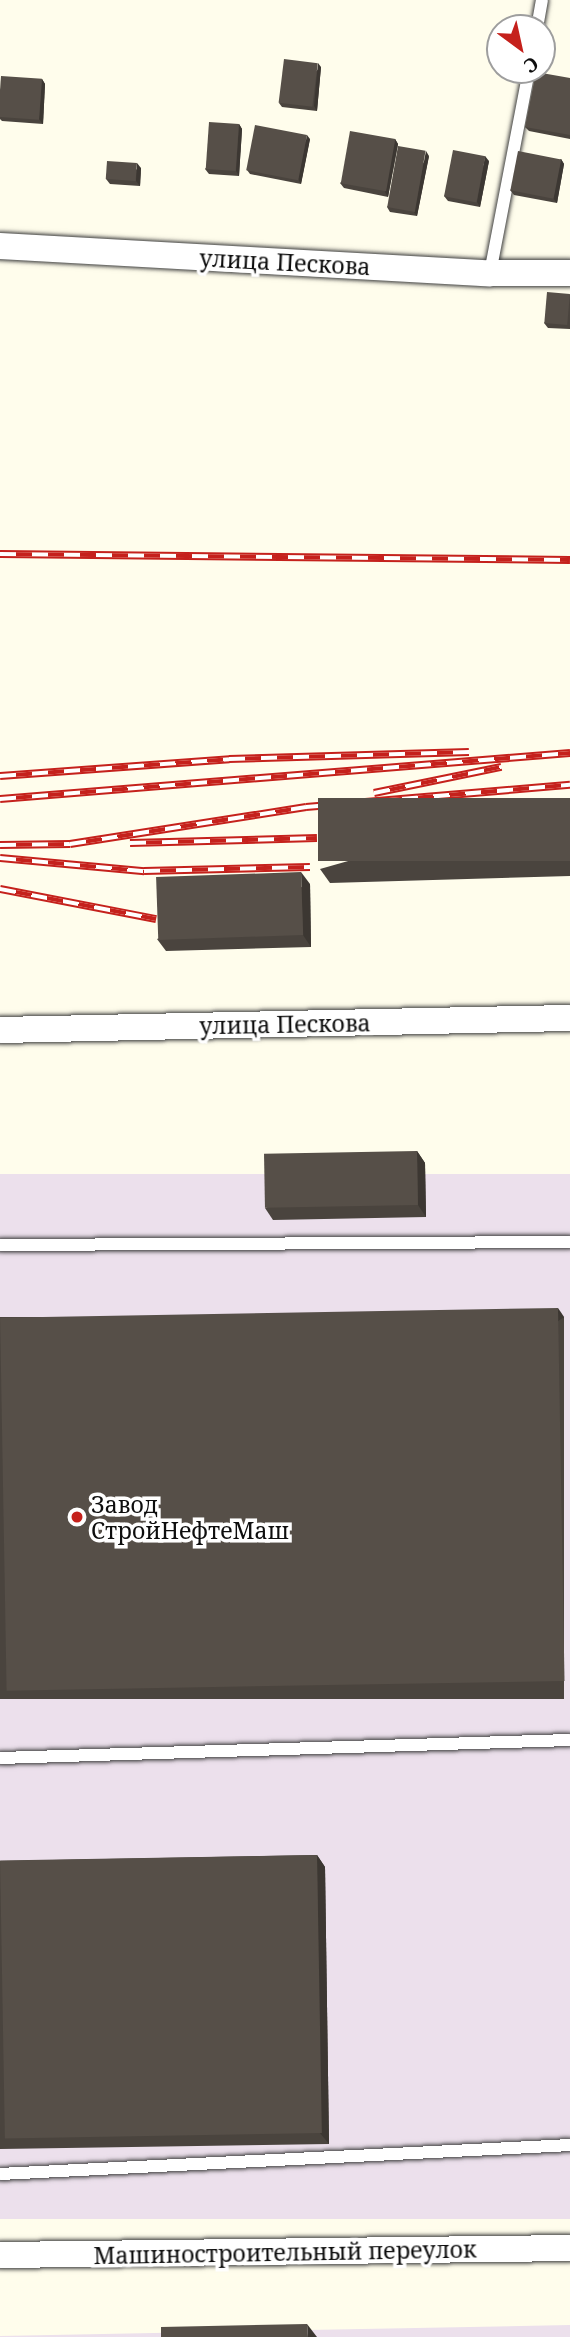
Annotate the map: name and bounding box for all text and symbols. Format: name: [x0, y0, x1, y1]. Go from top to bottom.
north arrow: [486, 14, 556, 84]
text: С: [519, 51, 544, 79]
street label: улица Пескова: [199, 244, 371, 280]
street label: улица Пескова: [199, 1009, 371, 1039]
place label: Завод СтройНефтеМаш: [91, 1490, 289, 1544]
marker: Завод СтройНефтеМаш: [69, 1509, 85, 1525]
street label: Машиностроительный переулок: [93, 2235, 477, 2269]

